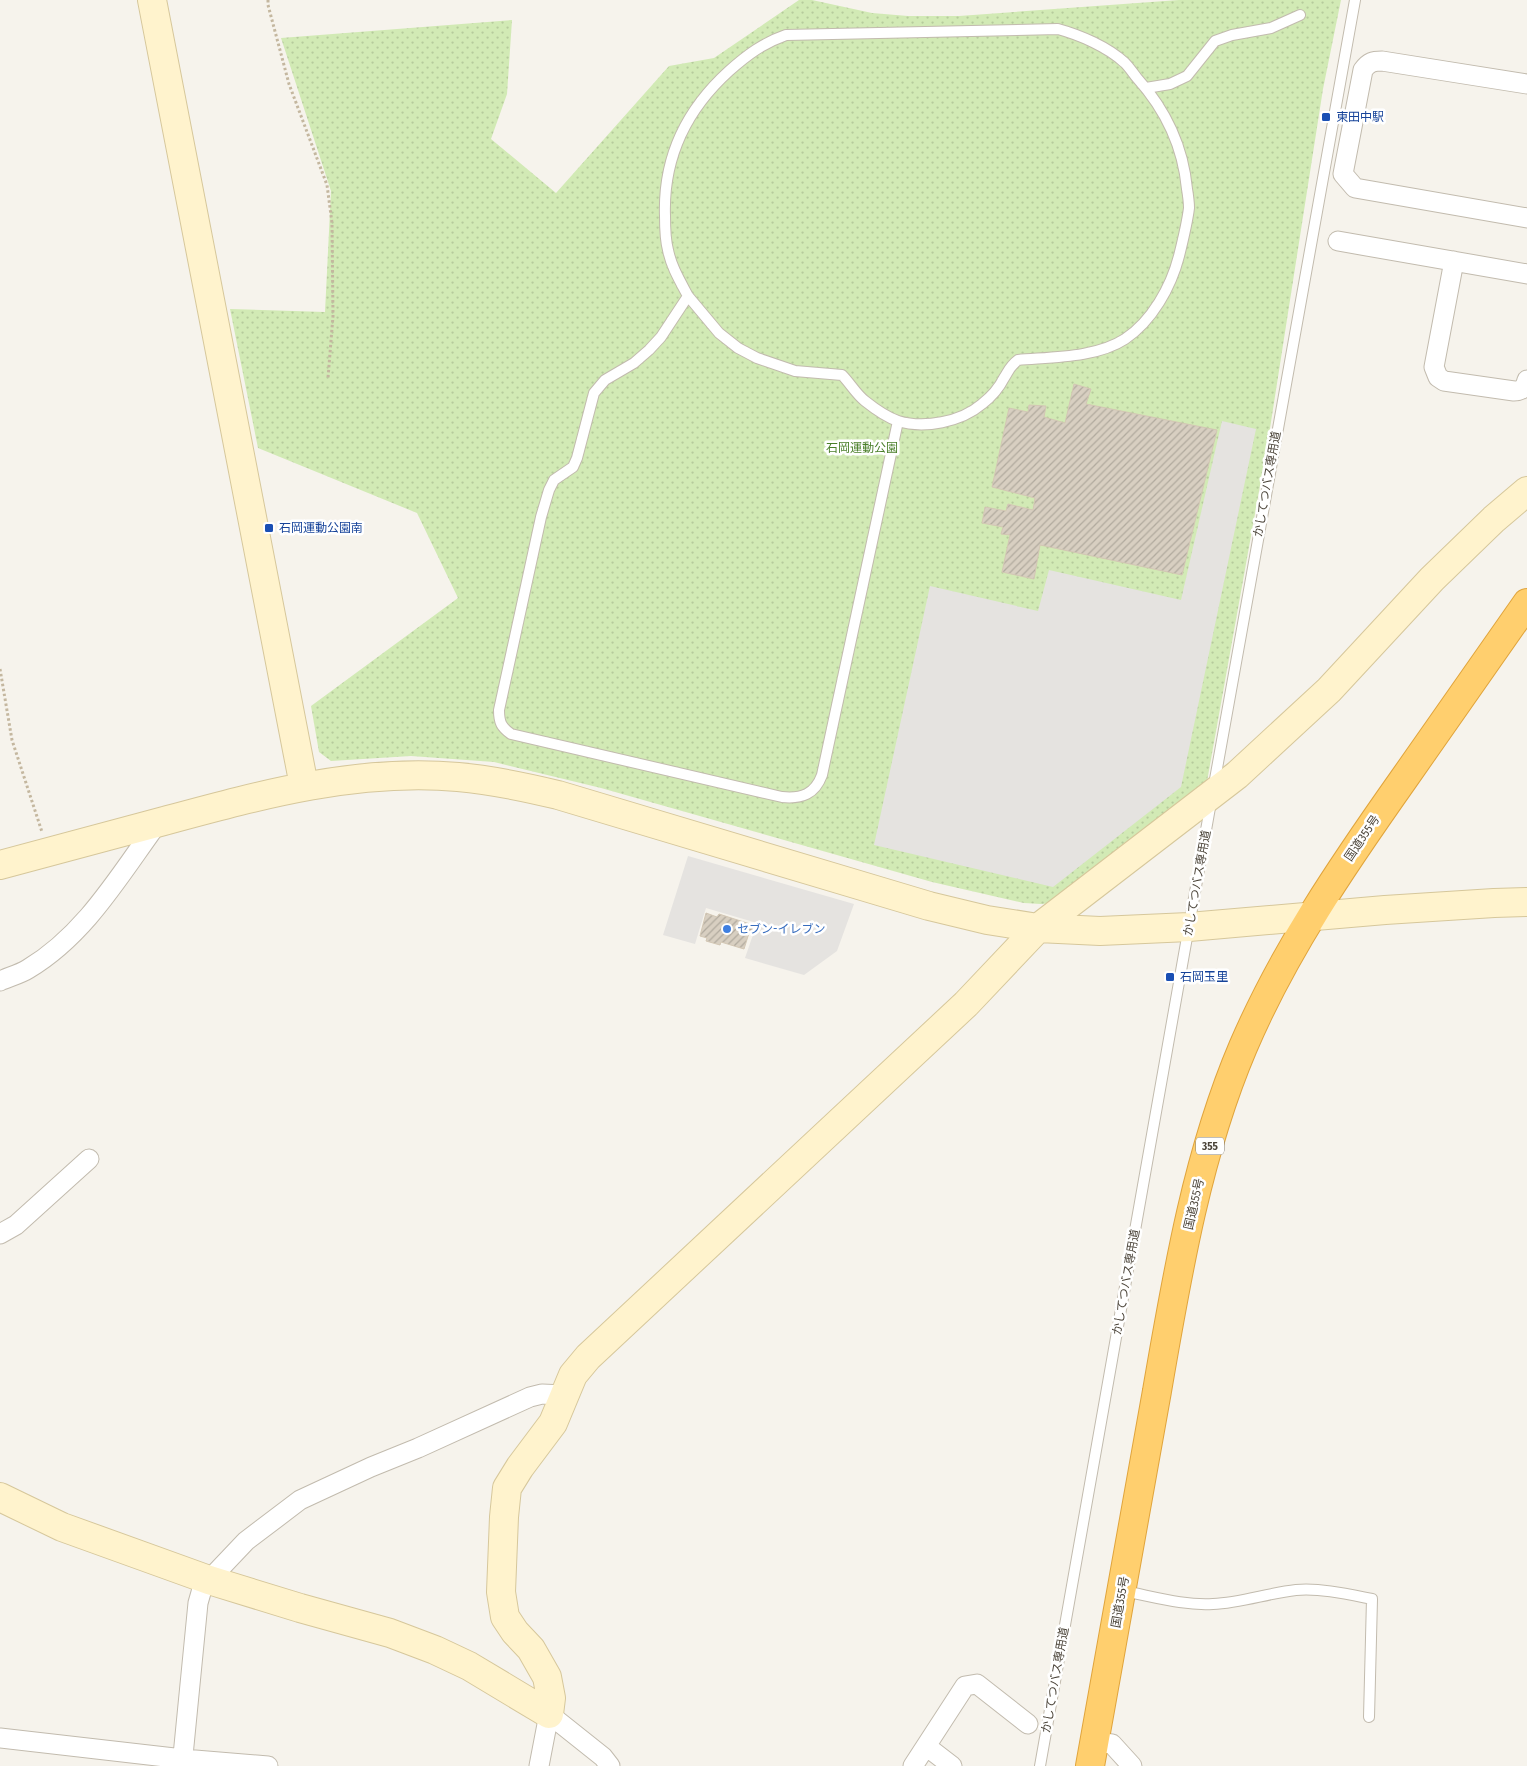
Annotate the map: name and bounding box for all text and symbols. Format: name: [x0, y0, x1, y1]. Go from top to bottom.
place label: 東田中駅: [1336, 110, 1384, 124]
marker: 東田中駅: [1320, 111, 1332, 123]
street label: かしてつバス専用道: [1251, 430, 1283, 538]
park label: 石岡運動公園: [826, 441, 898, 455]
place label: 石岡運動公園南: [279, 521, 363, 535]
marker: 石岡運動公園南: [263, 522, 275, 534]
street label: 国道355号: [1342, 812, 1382, 864]
street label: かしてつバス専用道: [1181, 829, 1213, 937]
place label: セブン-イレブン: [737, 922, 825, 936]
marker: セブン-イレブン: [721, 923, 733, 935]
place label: 石岡玉里: [1180, 970, 1228, 984]
marker: 石岡玉里: [1164, 971, 1176, 983]
road number: 355: [1196, 1138, 1224, 1154]
street label: 国道355号: [1181, 1177, 1207, 1231]
street label: かしてつバス専用道: [1110, 1228, 1142, 1336]
street label: 国道355号: [1109, 1575, 1131, 1629]
street label: かしてつバス専用道: [1039, 1626, 1071, 1734]

